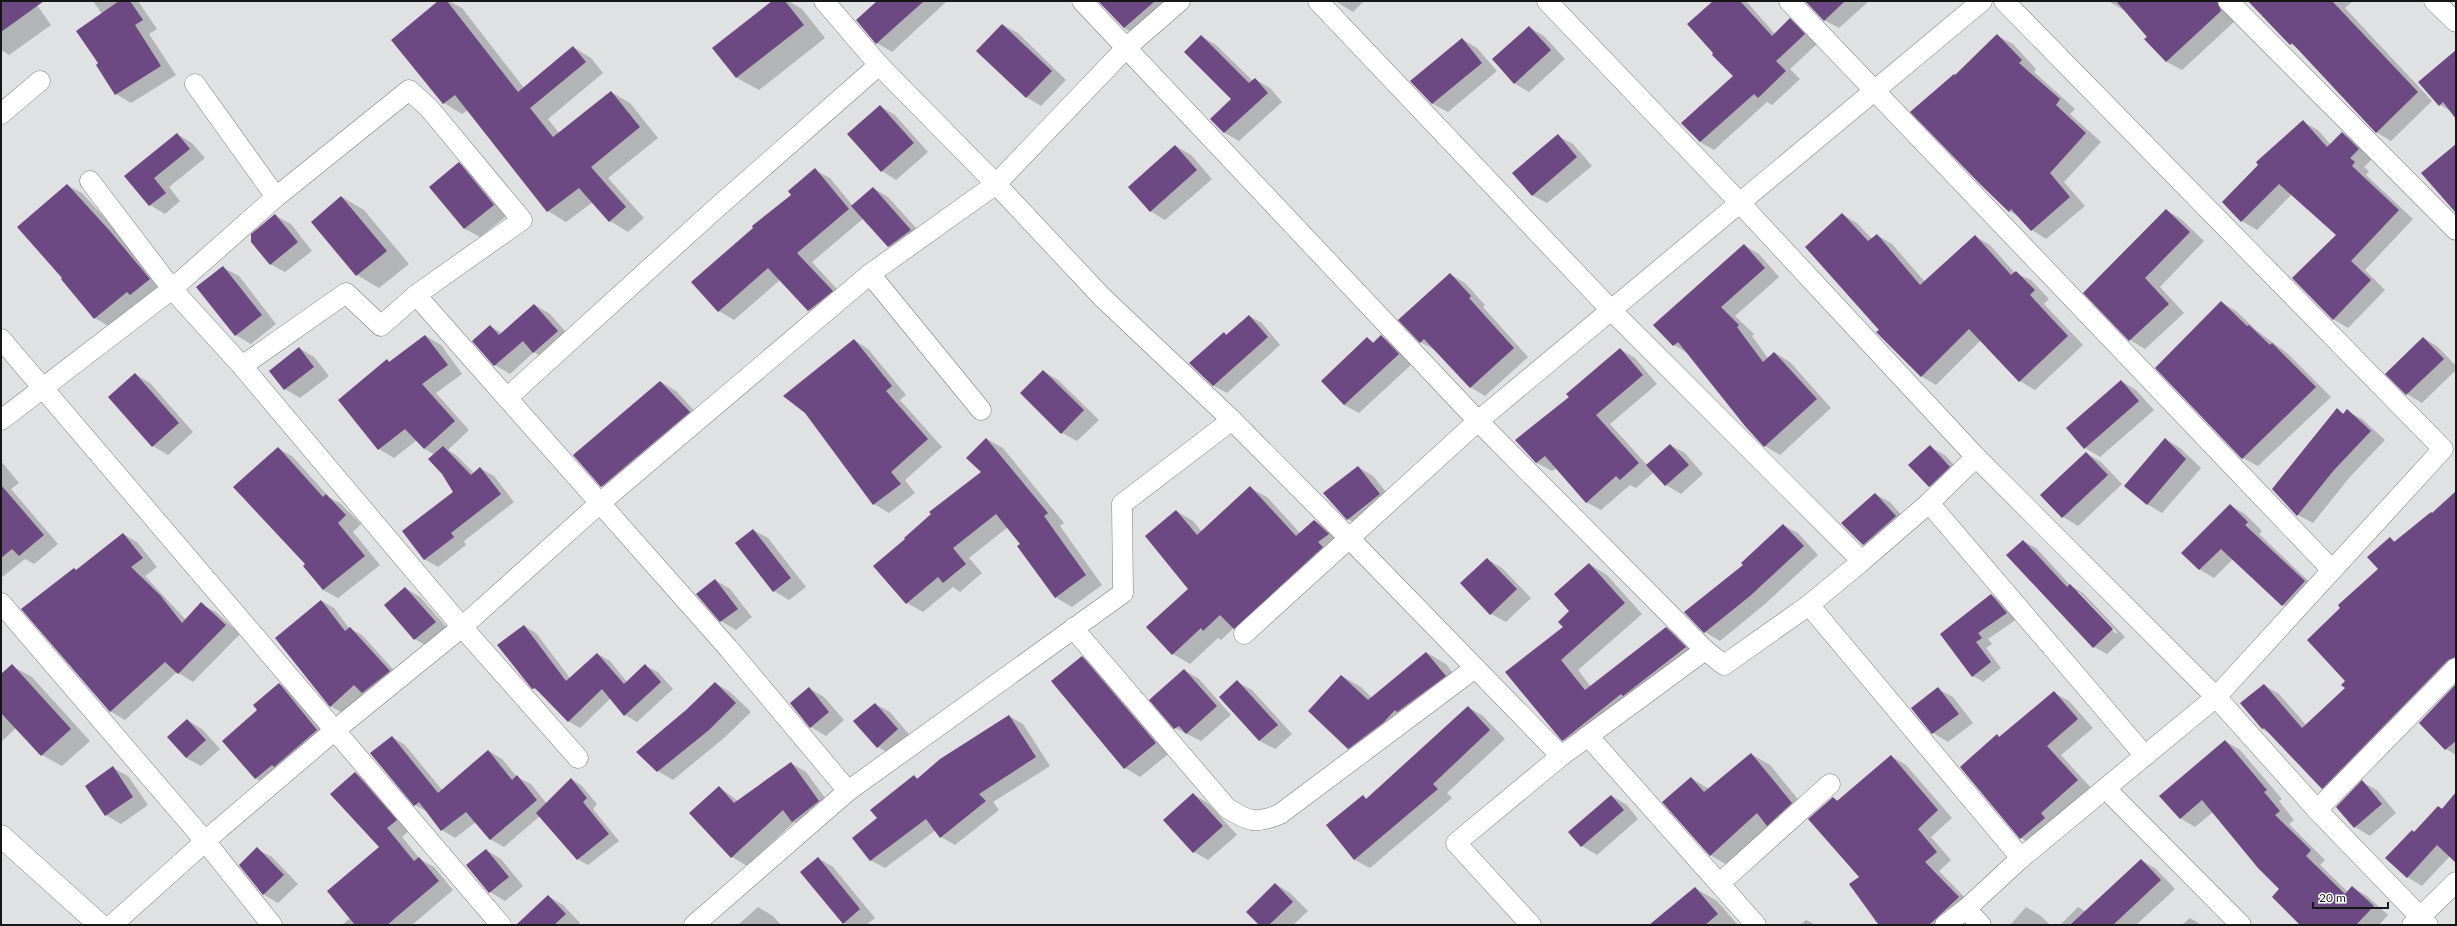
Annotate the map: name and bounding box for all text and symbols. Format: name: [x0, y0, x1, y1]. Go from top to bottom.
scale bar: [2313, 884, 2388, 910]
text: 20 m: [2319, 890, 2346, 905]

